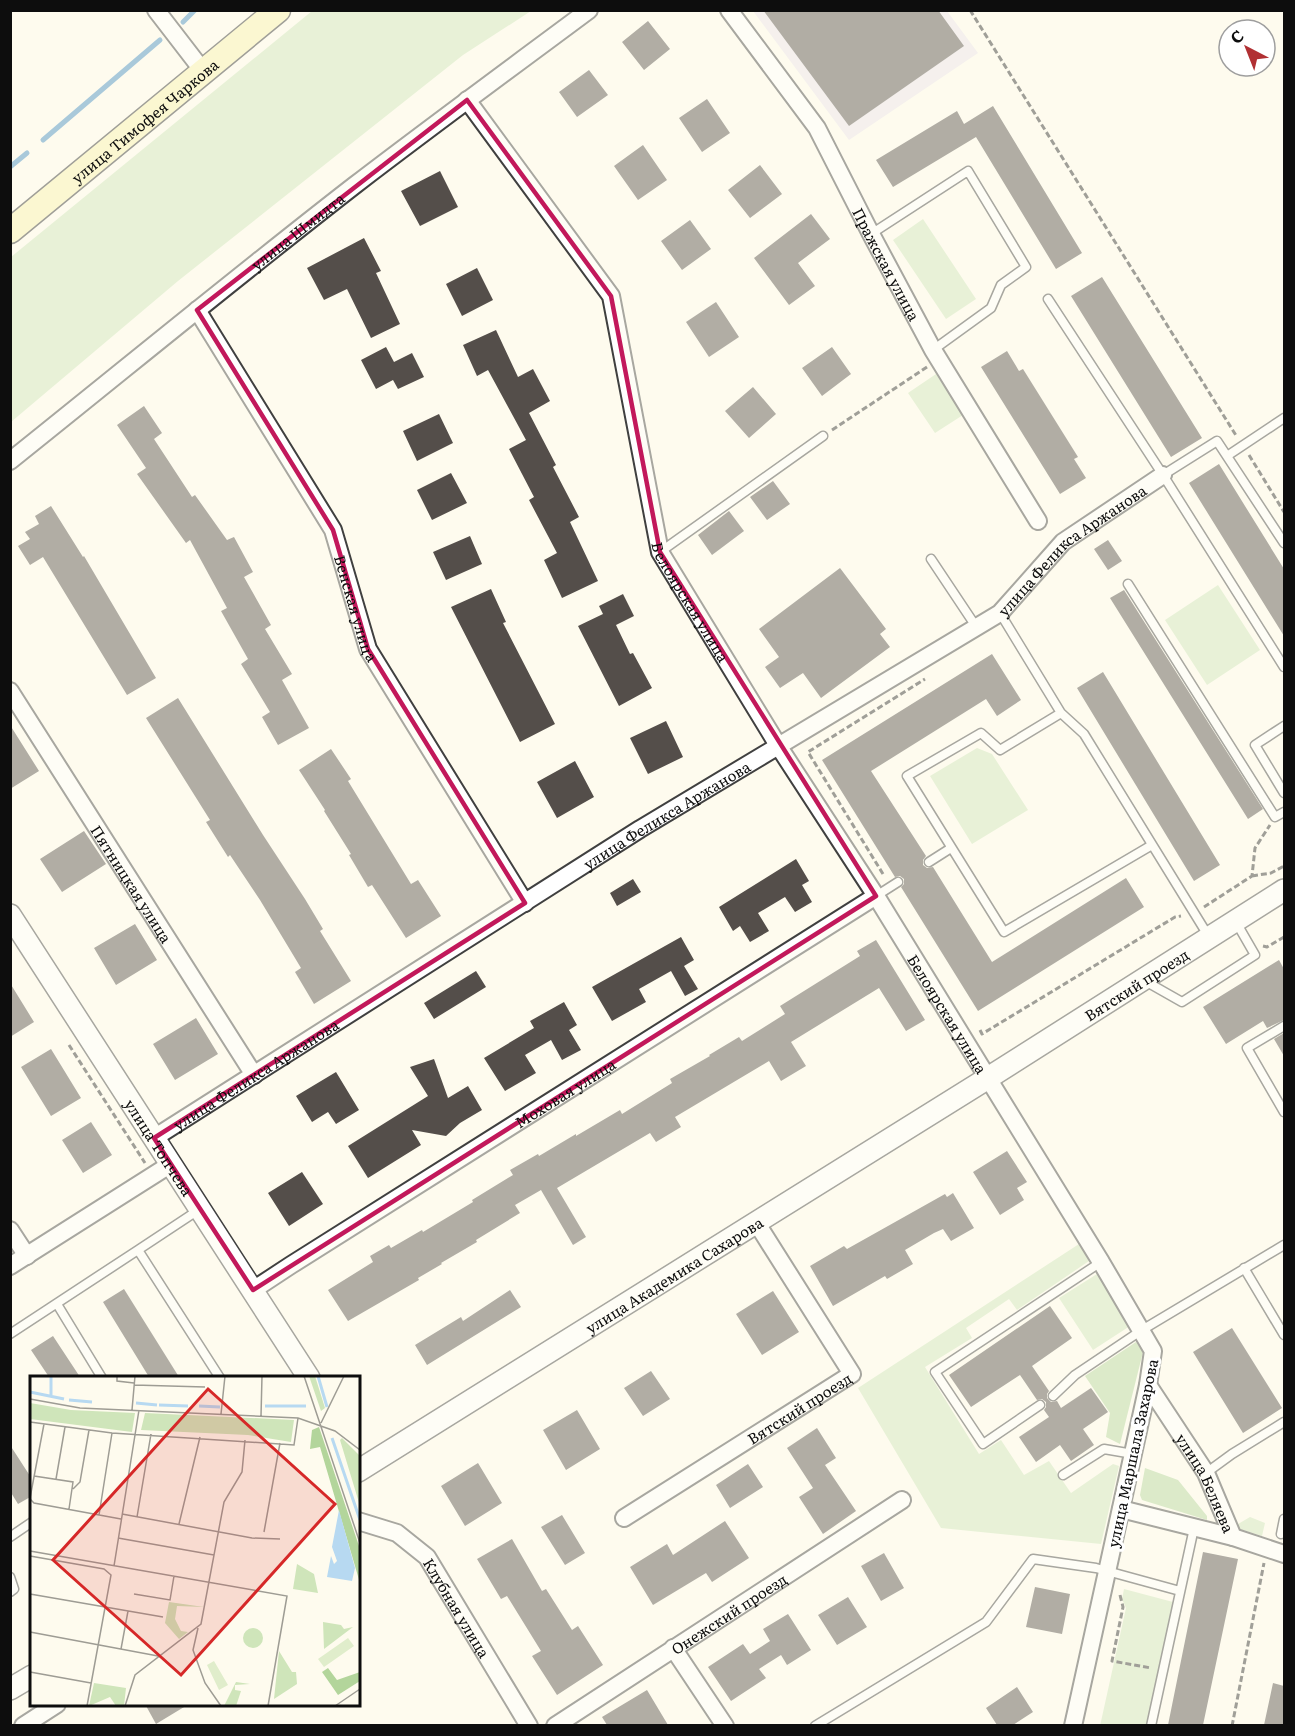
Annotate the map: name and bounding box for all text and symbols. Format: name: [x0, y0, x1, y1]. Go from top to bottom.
north arrow: [1217, 18, 1277, 78]
text: С: [1224, 23, 1249, 49]
street label: улица Тимофея Чаркова: [66, 52, 224, 188]
street label: улица Шмидта: [245, 186, 350, 275]
street label: Пражская улица: [848, 203, 927, 325]
street label: улица Феликса Аржанова: [991, 478, 1151, 621]
street label: Белоярская улица: [647, 540, 736, 667]
street label: Венская улица: [329, 552, 385, 667]
street label: улица Феликса Аржанова: [578, 754, 755, 874]
street label: Пятницкая улица: [86, 820, 179, 948]
street label: Вятский проезд: [1079, 942, 1193, 1026]
street label: Белоярская улица: [903, 949, 994, 1079]
street label: улица Феликса Аржанова: [168, 1012, 343, 1135]
street label: Моховая улица: [510, 1051, 620, 1133]
street label: улица Топчева: [120, 1094, 200, 1201]
street label: улица Академика Сахарова: [580, 1209, 768, 1338]
street label: улица Маршала Захарова: [1101, 1356, 1163, 1549]
street label: Вятский проезд: [742, 1366, 856, 1449]
inset map: [30, 1376, 360, 1706]
street label: улица Беляева: [1171, 1428, 1242, 1537]
street label: Клубная улица: [418, 1553, 497, 1662]
street label: Онежский проезд: [666, 1567, 791, 1659]

